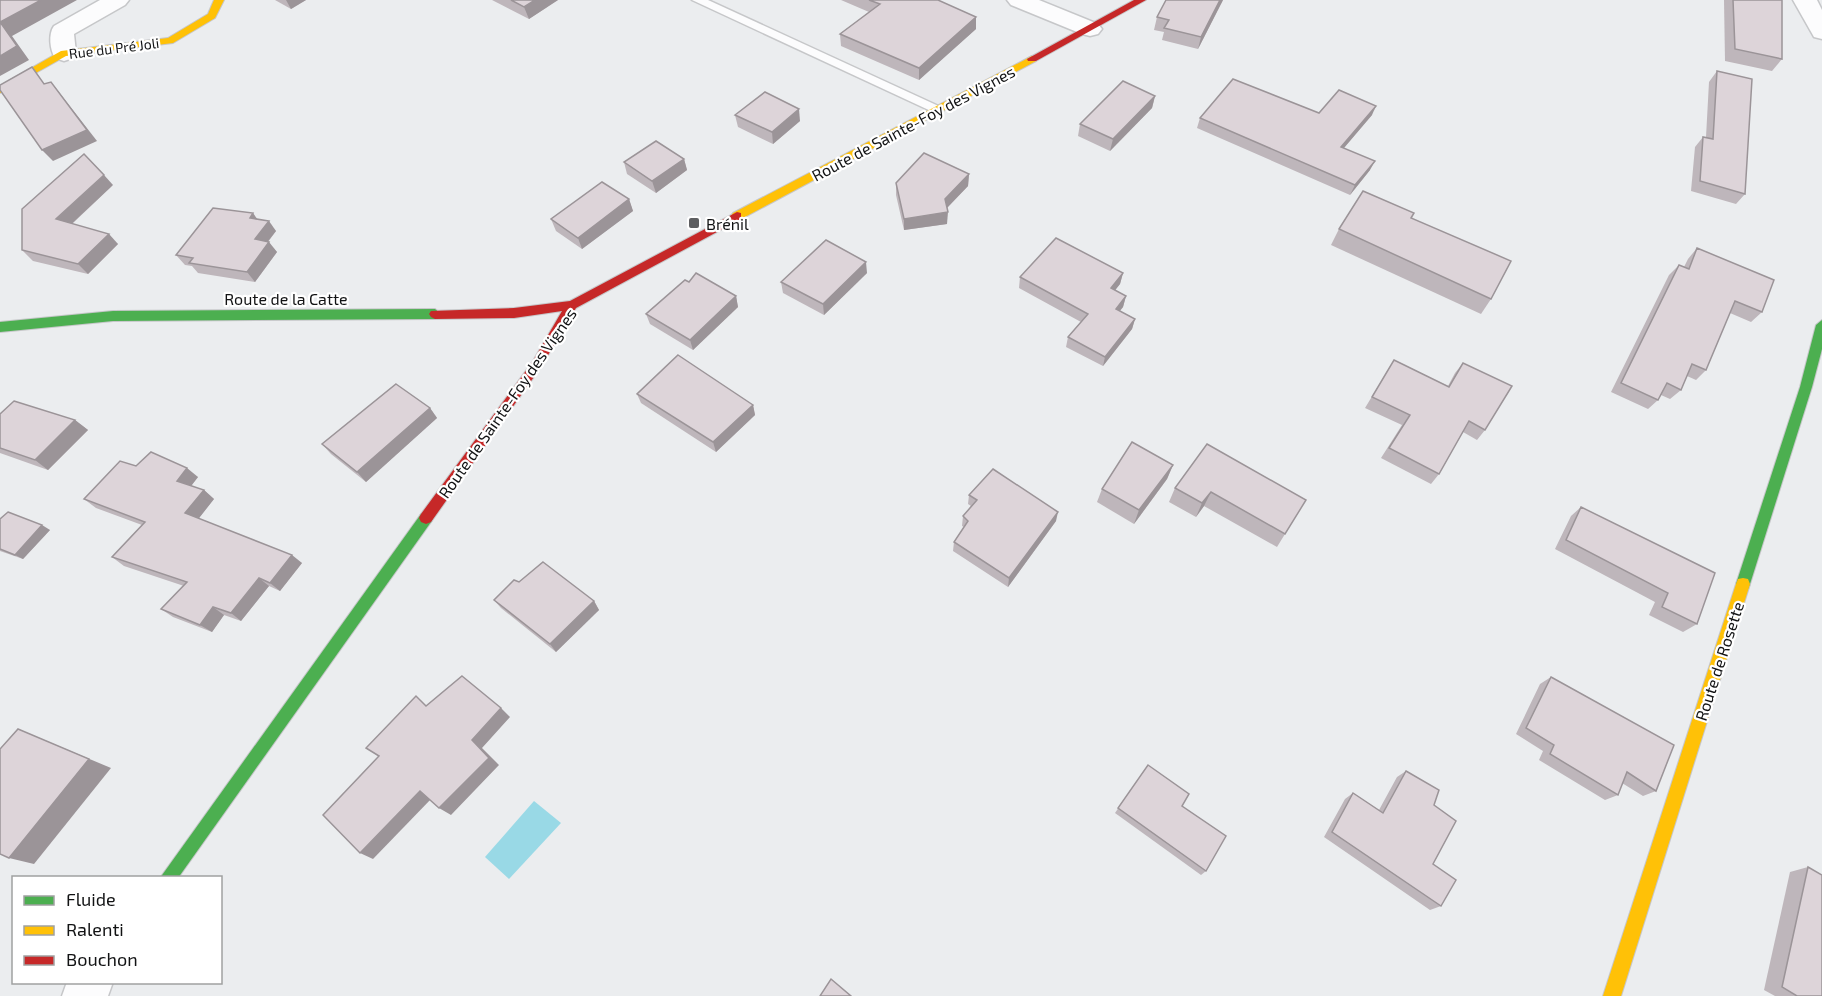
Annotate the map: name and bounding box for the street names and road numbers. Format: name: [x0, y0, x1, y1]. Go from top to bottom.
street label: Rue du Pré Joli: [68, 34, 160, 62]
street label: Route de Sainte-Foy des Vignes: [808, 61, 1018, 185]
street label: Route de la Catte: [224, 289, 348, 308]
street label: Route de Sainte-Foy des Vignes: [434, 304, 580, 502]
street label: Route de Rosette: [1691, 599, 1747, 723]

